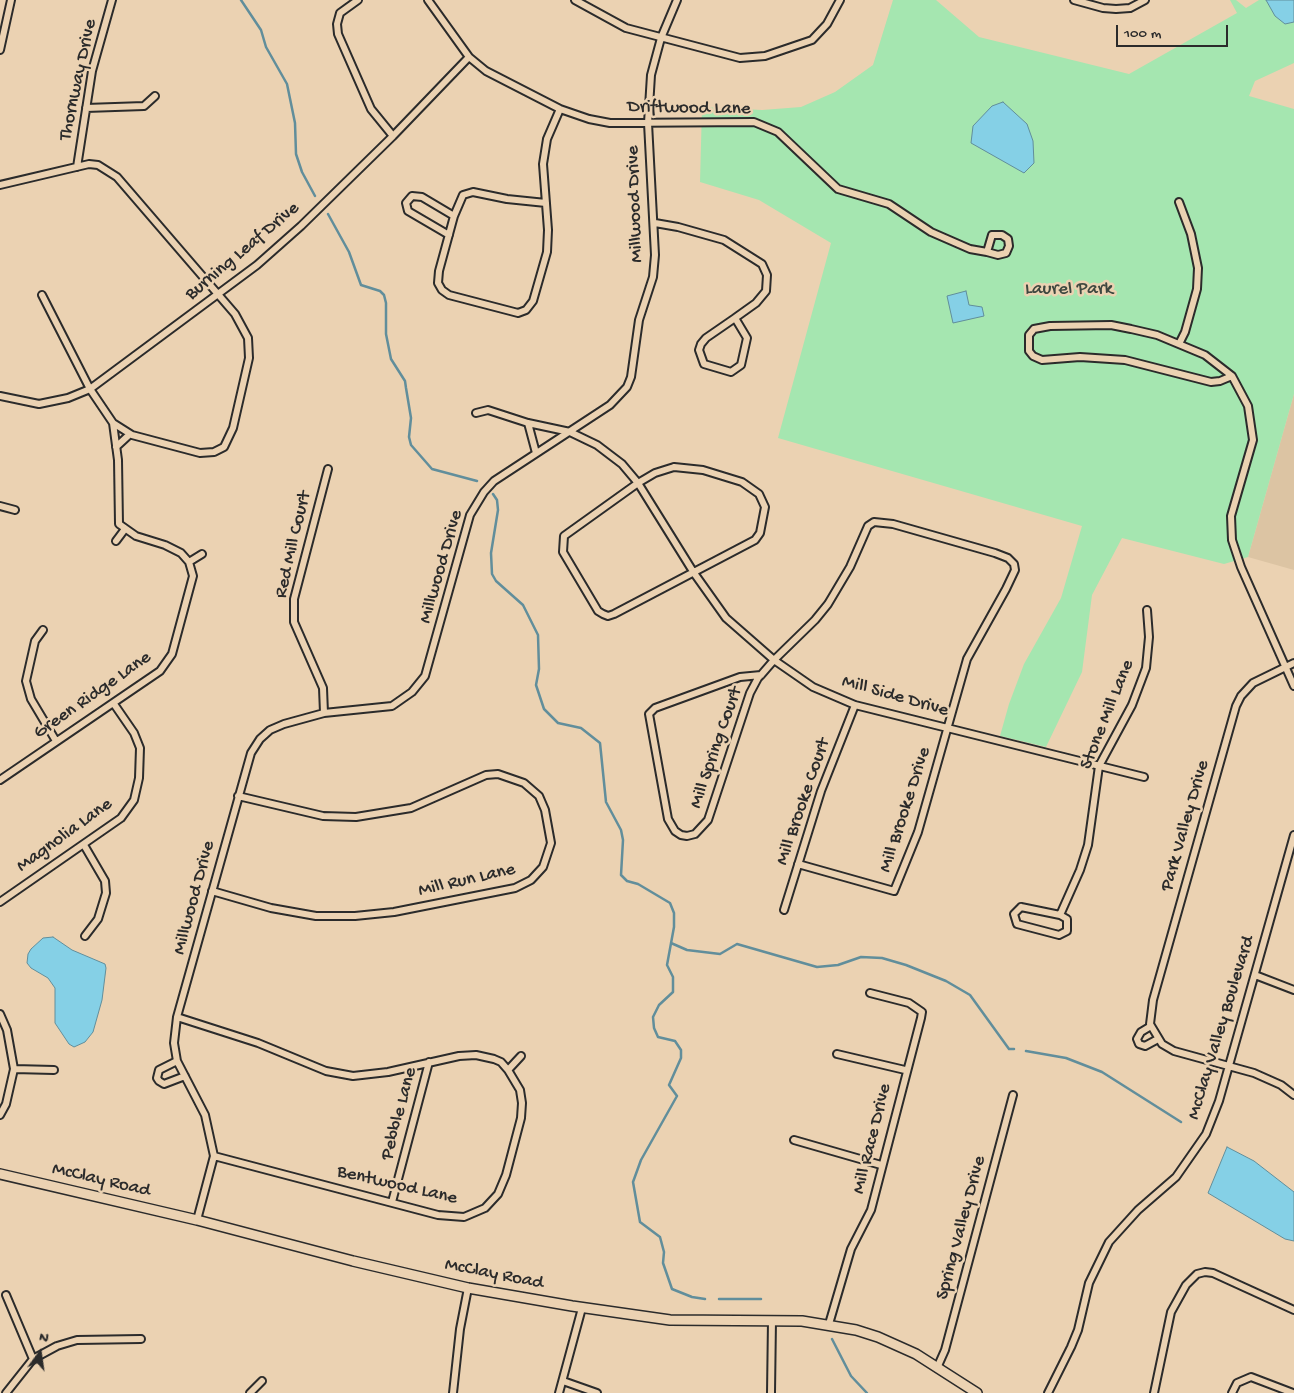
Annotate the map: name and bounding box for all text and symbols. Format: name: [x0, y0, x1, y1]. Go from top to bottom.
scale bar: [1119, 15, 1232, 47]
street label: Thornway Drive: [55, 17, 103, 143]
text: 100 m: [1124, 25, 1161, 43]
street label: Driftwood Lane: [627, 97, 751, 121]
street label: Millwood Drive: [623, 145, 649, 263]
street label: Burning Leaf Drive: [181, 198, 305, 306]
park label: Laurel Park: [1025, 279, 1113, 301]
street label: Red Mill Court: [271, 489, 317, 601]
street label: Millwood Drive: [415, 508, 469, 626]
street label: Green Ridge Lane: [30, 647, 156, 745]
street label: Stone Mill Lane: [1076, 657, 1140, 773]
street label: Mill Side Drive: [839, 671, 951, 723]
street label: Mill Spring Court: [686, 684, 748, 812]
street label: Mill Brooke Court: [772, 736, 836, 868]
street label: Mill Brooke Drive: [875, 744, 937, 876]
street label: Park Valley Drive: [1156, 758, 1216, 894]
street label: Magnolia Lane: [13, 794, 117, 878]
street label: Millwood Drive: [169, 838, 221, 958]
street label: Mill Run Lane: [416, 859, 518, 903]
street label: McClay Valley Boulevard: [1183, 933, 1261, 1123]
street label: Pebble Lane: [377, 1065, 423, 1163]
street label: Mill Race Drive: [848, 1081, 898, 1197]
street label: Spring Valley Drive: [932, 1154, 992, 1302]
street label: McClay Road: [50, 1159, 152, 1203]
street label: Bentwood Lane: [335, 1161, 459, 1211]
street label: McClay Road: [443, 1254, 545, 1296]
north arrow: [15, 1328, 65, 1378]
text: N: [37, 1329, 50, 1347]

